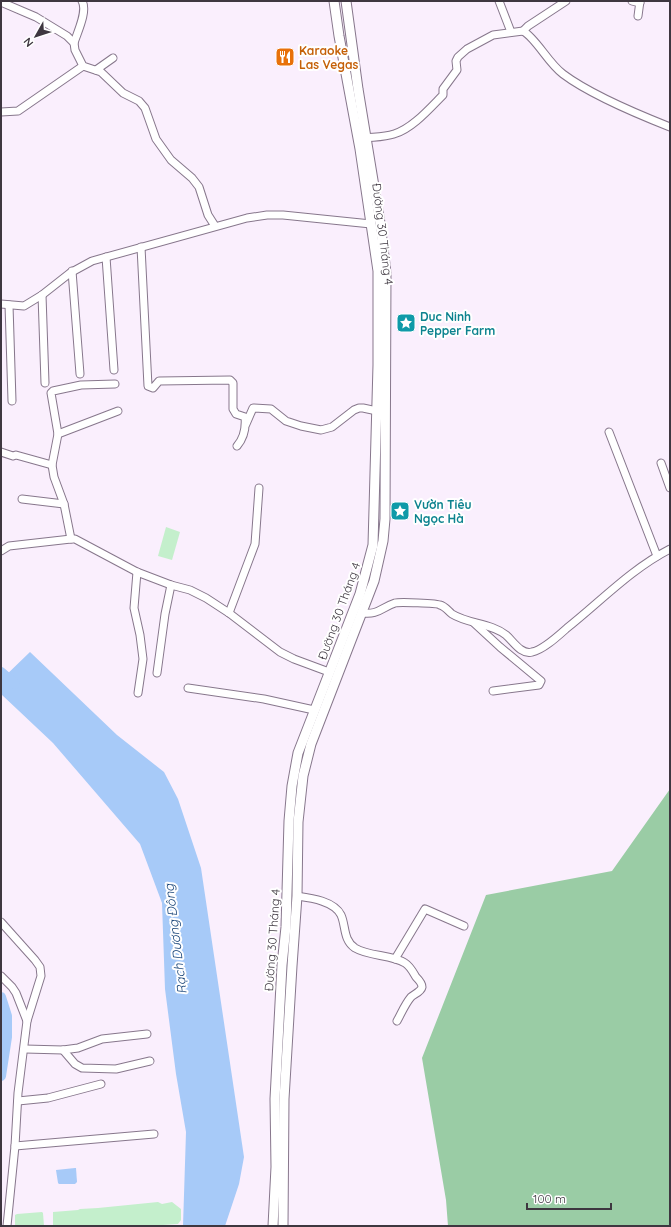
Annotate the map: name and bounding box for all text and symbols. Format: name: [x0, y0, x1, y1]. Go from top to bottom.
north arrow: [16, 16, 56, 56]
text: N: [20, 35, 36, 50]
place label: Karaoke Las Vegas: [299, 43, 358, 72]
restaurant icon: Karaoke Las Vegas: [274, 46, 296, 68]
street label: Đường 30 Tháng 4: [369, 182, 397, 286]
place label: Duc Ninh Pepper Farm: [420, 309, 495, 338]
place icon: Duc Ninh Pepper Farm: [395, 312, 417, 334]
place label: Vườn Tiêu Ngọc Hà: [414, 497, 472, 526]
place icon: Vườn Tiêu Ngọc Hà: [389, 500, 411, 522]
street label: Đường 30 Tháng 4: [314, 560, 364, 662]
water label: Rạch Dương Đông: [160, 882, 190, 995]
street label: Đường 30 Tháng 4: [261, 888, 283, 992]
scale bar: [527, 1185, 611, 1211]
text: 100 m: [533, 1191, 566, 1206]

